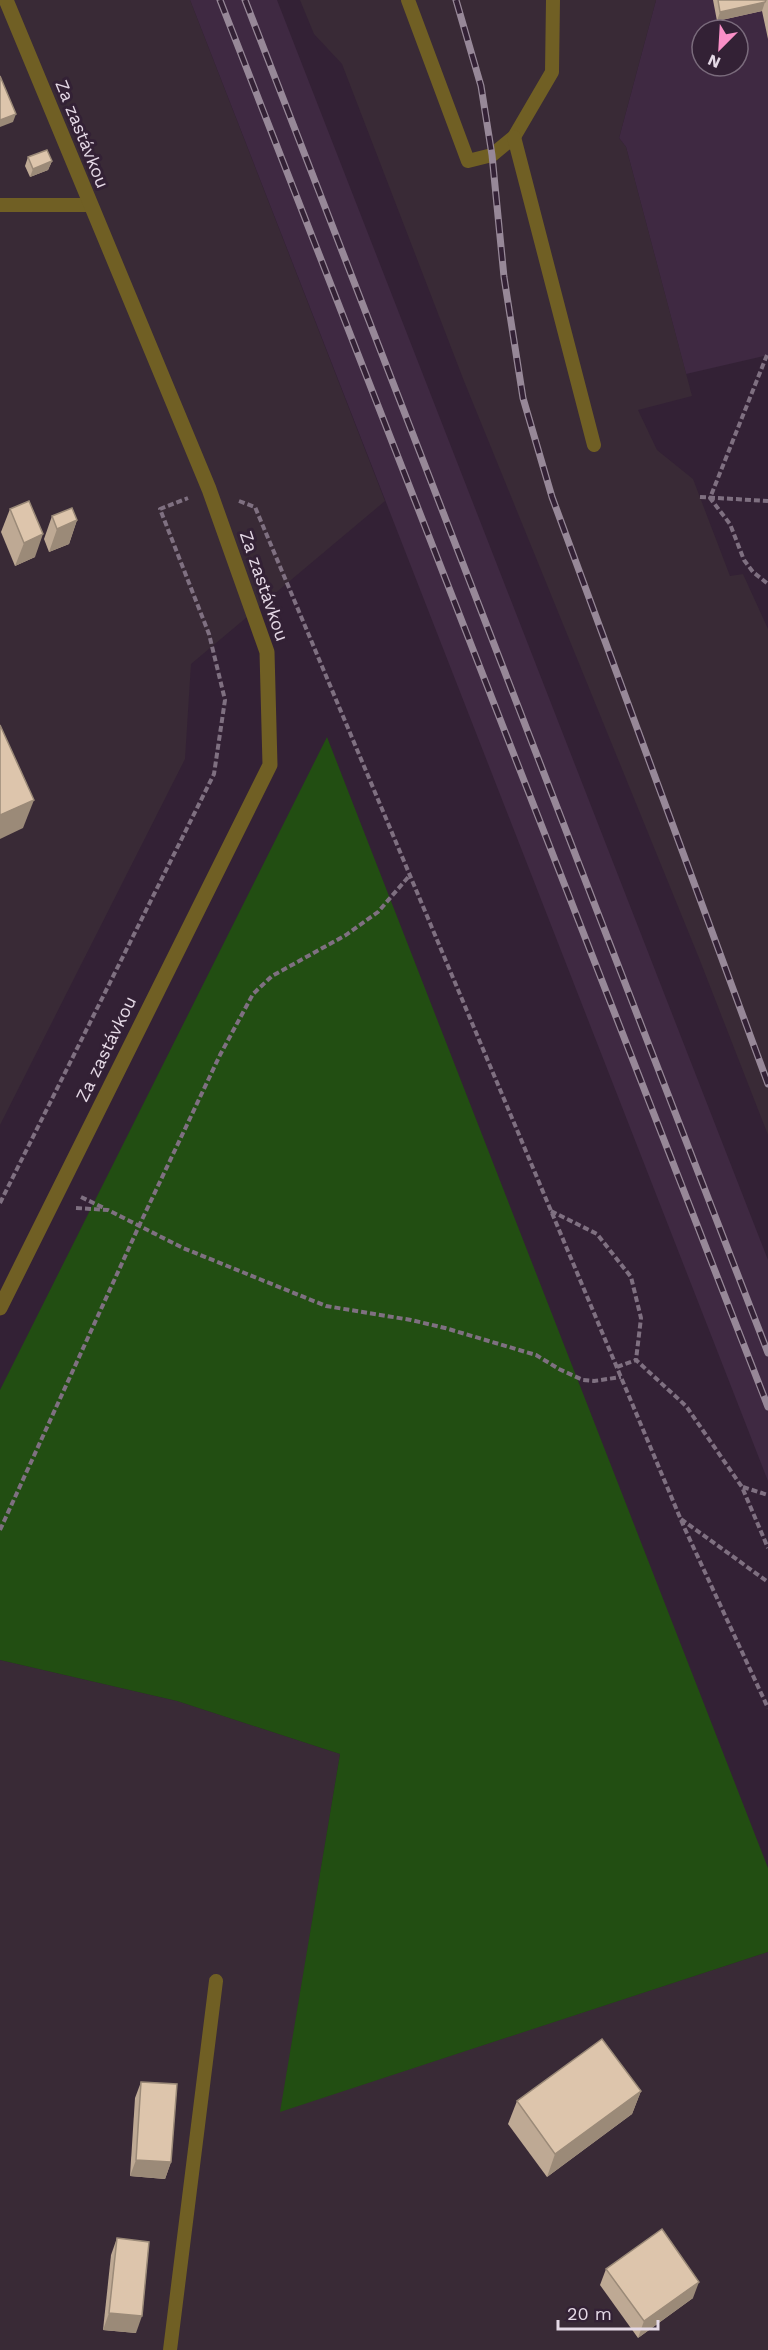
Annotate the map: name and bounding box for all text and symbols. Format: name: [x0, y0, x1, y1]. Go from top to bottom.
north arrow: [690, 18, 750, 78]
text: N: [705, 50, 723, 72]
street label: Za zastávkou: [51, 77, 114, 191]
street label: Za zastávkou: [236, 528, 293, 644]
street label: Za zastávkou: [71, 992, 140, 1105]
scale bar: [558, 2293, 658, 2331]
text: 20 m: [567, 2303, 612, 2324]

